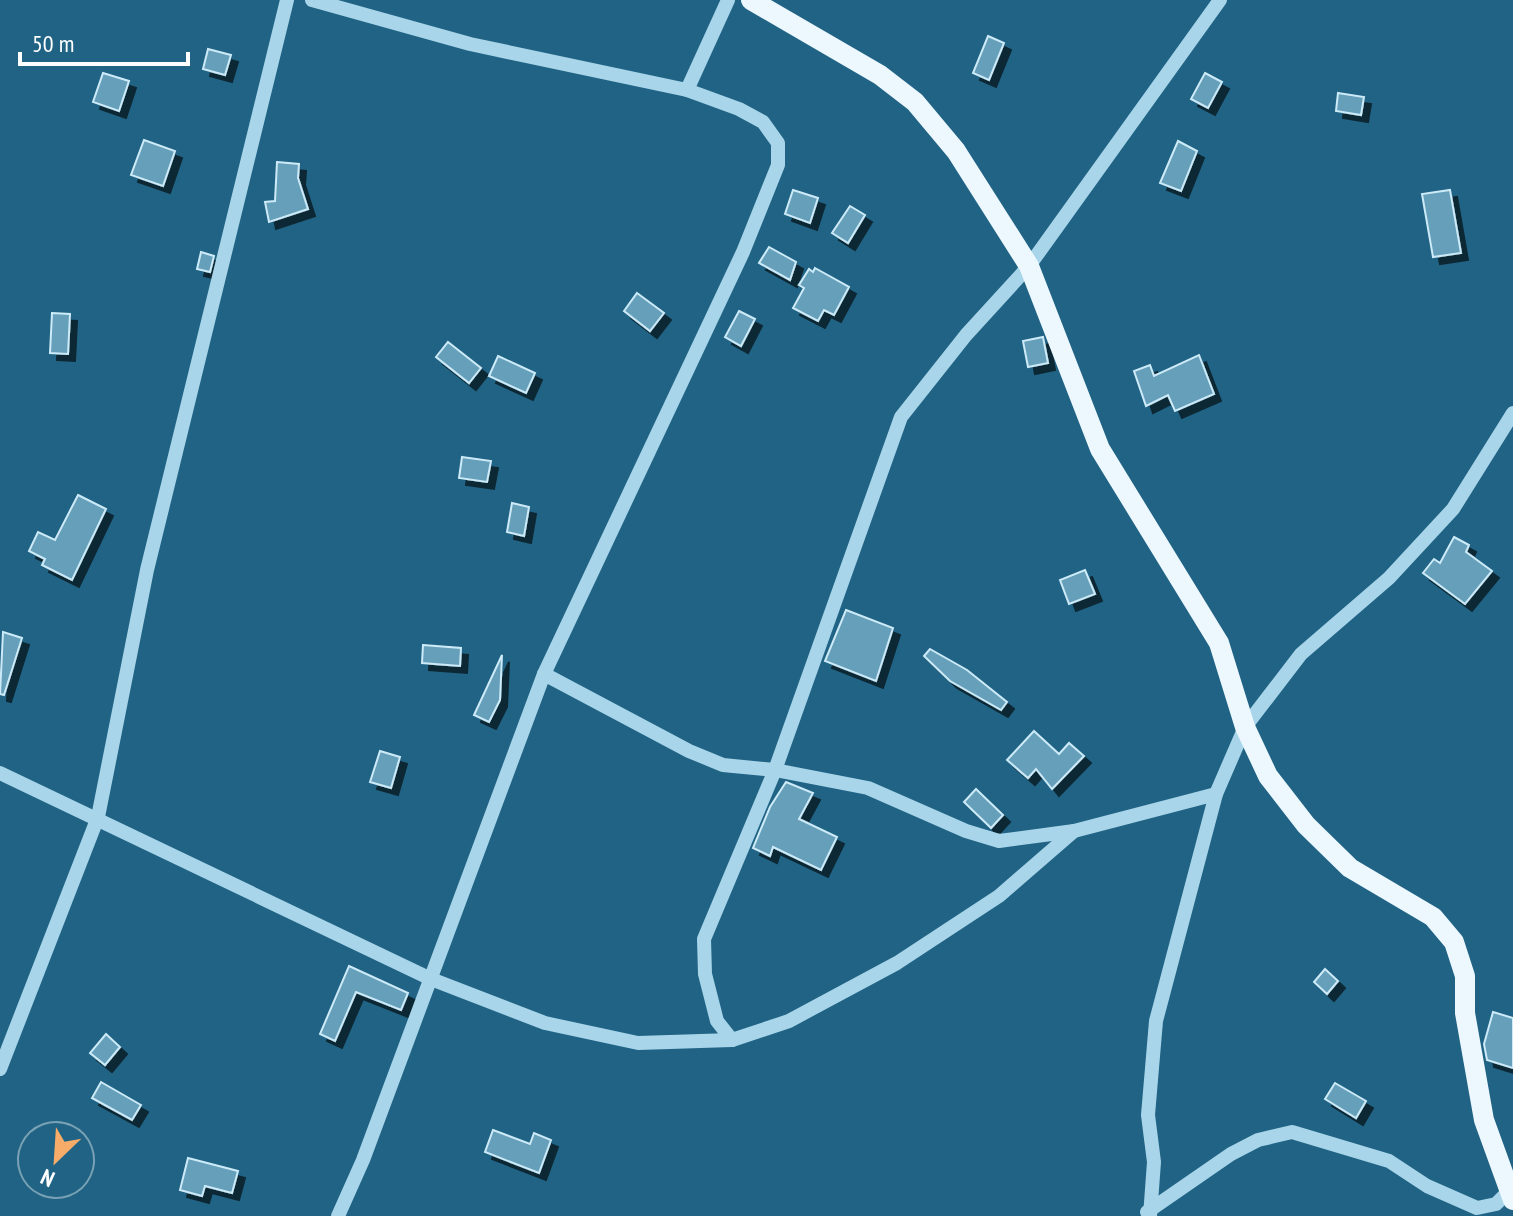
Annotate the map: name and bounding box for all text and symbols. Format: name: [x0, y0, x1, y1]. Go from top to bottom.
scale bar: [20, 16, 188, 66]
text: 50 m: [32, 28, 74, 59]
north arrow: [16, 1120, 96, 1200]
text: N: [36, 1163, 59, 1193]

